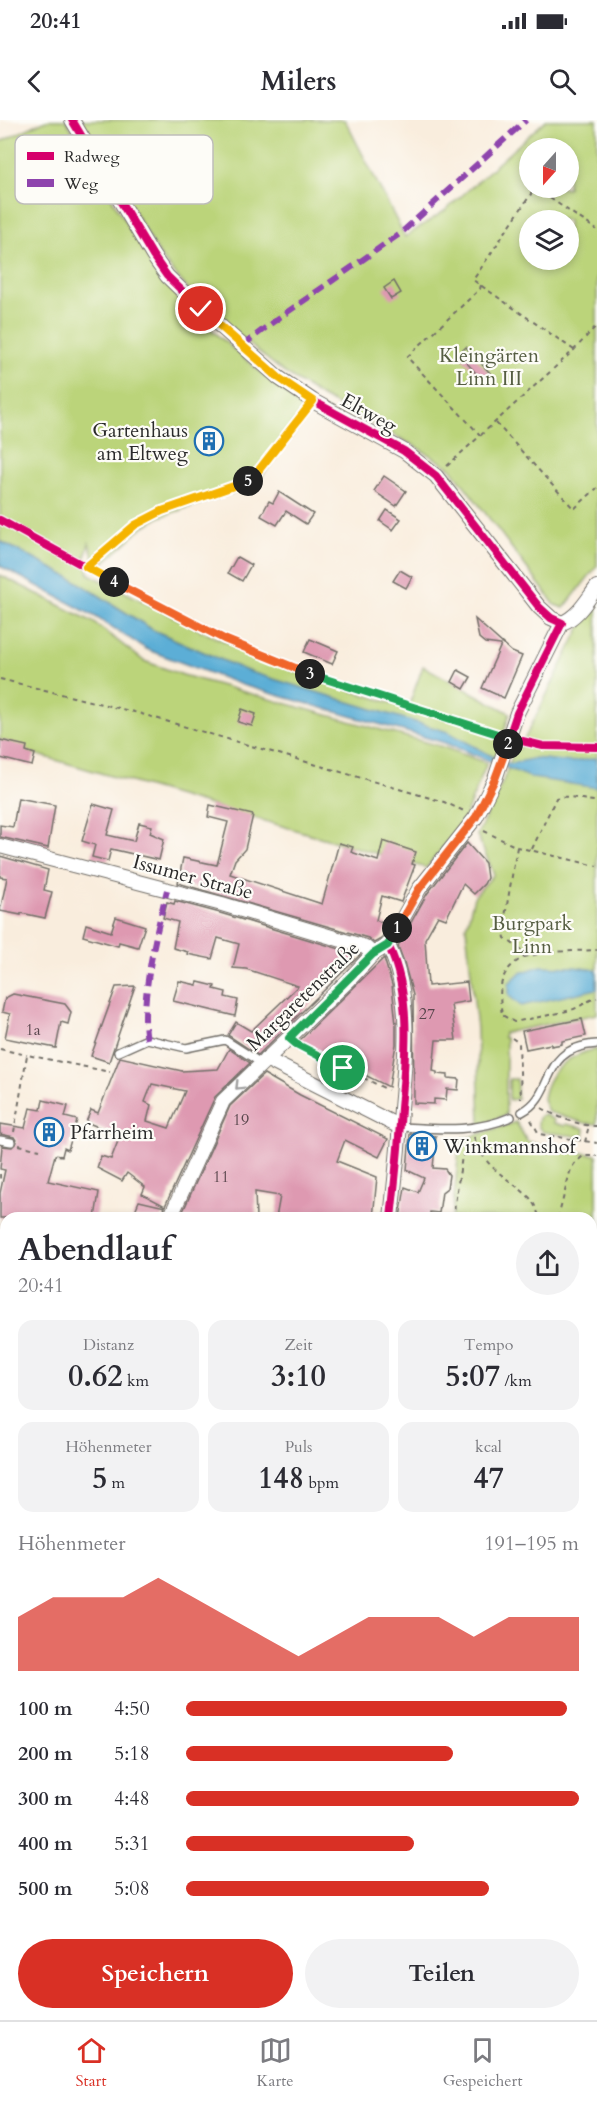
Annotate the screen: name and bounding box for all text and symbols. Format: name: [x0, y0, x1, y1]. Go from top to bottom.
text: 20:41: [30, 6, 81, 36]
text: Milers: [261, 63, 336, 100]
icon: back: [18, 65, 51, 98]
icon: search: [546, 65, 579, 98]
legend: [15, 135, 213, 204]
north arrow: [519, 138, 579, 198]
map controls: [519, 138, 579, 270]
text: Radweg: [64, 146, 120, 168]
text: Weg: [63, 173, 98, 195]
button: layers: [519, 210, 579, 270]
pin: [175, 283, 226, 334]
icon: check: [184, 292, 217, 325]
park label: Kleingärten Linn III: [439, 342, 540, 392]
street label: Eltweg: [336, 387, 403, 440]
place label: Gartenhaus am Eltweg: [92, 417, 189, 467]
building icon: Gartenhaus am Eltweg: [193, 425, 225, 457]
pin: 5: [233, 466, 263, 496]
text: 5: [244, 470, 252, 492]
pin: 4: [99, 567, 129, 597]
text: 4: [110, 571, 118, 593]
pin: 3: [295, 659, 325, 689]
text: 3: [306, 663, 314, 685]
pin: 2: [493, 729, 523, 759]
text: 2: [504, 733, 512, 755]
street label: Issumer Straße: [130, 848, 256, 906]
park label: Burgpark Linn: [492, 910, 572, 960]
pin: 1: [382, 913, 412, 943]
text: 1: [393, 917, 401, 939]
street label: Margaretenstraße: [240, 935, 366, 1057]
house number: 27: [419, 1003, 435, 1025]
house number: 1a: [25, 1019, 41, 1041]
pin: [317, 1042, 368, 1093]
icon: arrive: [326, 1051, 359, 1084]
one-way arrow: [235, 1078, 246, 1089]
house number: 19: [233, 1109, 249, 1131]
building icon: Pfarrheim: [33, 1116, 65, 1148]
place label: Pfarrheim: [70, 1119, 154, 1146]
building icon: Winkmannshof: [406, 1130, 438, 1162]
place label: Winkmannshof: [442, 1133, 579, 1160]
house number: 11: [213, 1166, 229, 1188]
text: Abendlauf: [18, 1227, 172, 1272]
button: share: [516, 1232, 579, 1295]
text: 20:41: [18, 1272, 64, 1299]
text: Distanz: [83, 1334, 134, 1356]
text: Zeit: [284, 1334, 313, 1356]
text: Tempo: [464, 1334, 513, 1356]
text: 0.62: [68, 1356, 123, 1397]
text: 3:10: [271, 1356, 326, 1397]
text: 5:07: [445, 1356, 500, 1397]
text: km: [123, 1370, 149, 1392]
text: /km: [500, 1370, 532, 1392]
text: Höhenmeter: [65, 1436, 152, 1458]
text: Puls: [285, 1436, 312, 1458]
text: kcal: [475, 1436, 502, 1458]
text: 5: [92, 1458, 107, 1499]
text: 148: [258, 1458, 304, 1499]
text: 47: [473, 1458, 504, 1499]
text: m: [107, 1472, 125, 1494]
text: bpm: [304, 1472, 339, 1494]
text: Höhenmeter: [18, 1530, 126, 1557]
text: 191–195 m: [484, 1530, 579, 1557]
text: 100 m: [18, 1695, 73, 1722]
text: 4:50: [114, 1695, 150, 1722]
text: 200 m: [18, 1740, 73, 1767]
text: 5:18: [114, 1740, 150, 1767]
text: 300 m: [18, 1785, 73, 1812]
text: 4:48: [114, 1785, 150, 1812]
text: 400 m: [18, 1830, 73, 1857]
text: 5:31: [114, 1830, 150, 1857]
text: 500 m: [18, 1875, 73, 1902]
text: 5:08: [114, 1875, 150, 1902]
button: Speichern: [18, 1939, 293, 2008]
button: Teilen: [305, 1939, 579, 2008]
tab: Start: [75, 2034, 108, 2092]
tab: Karte: [257, 2034, 294, 2092]
tab: Gespeichert: [443, 2034, 522, 2092]

